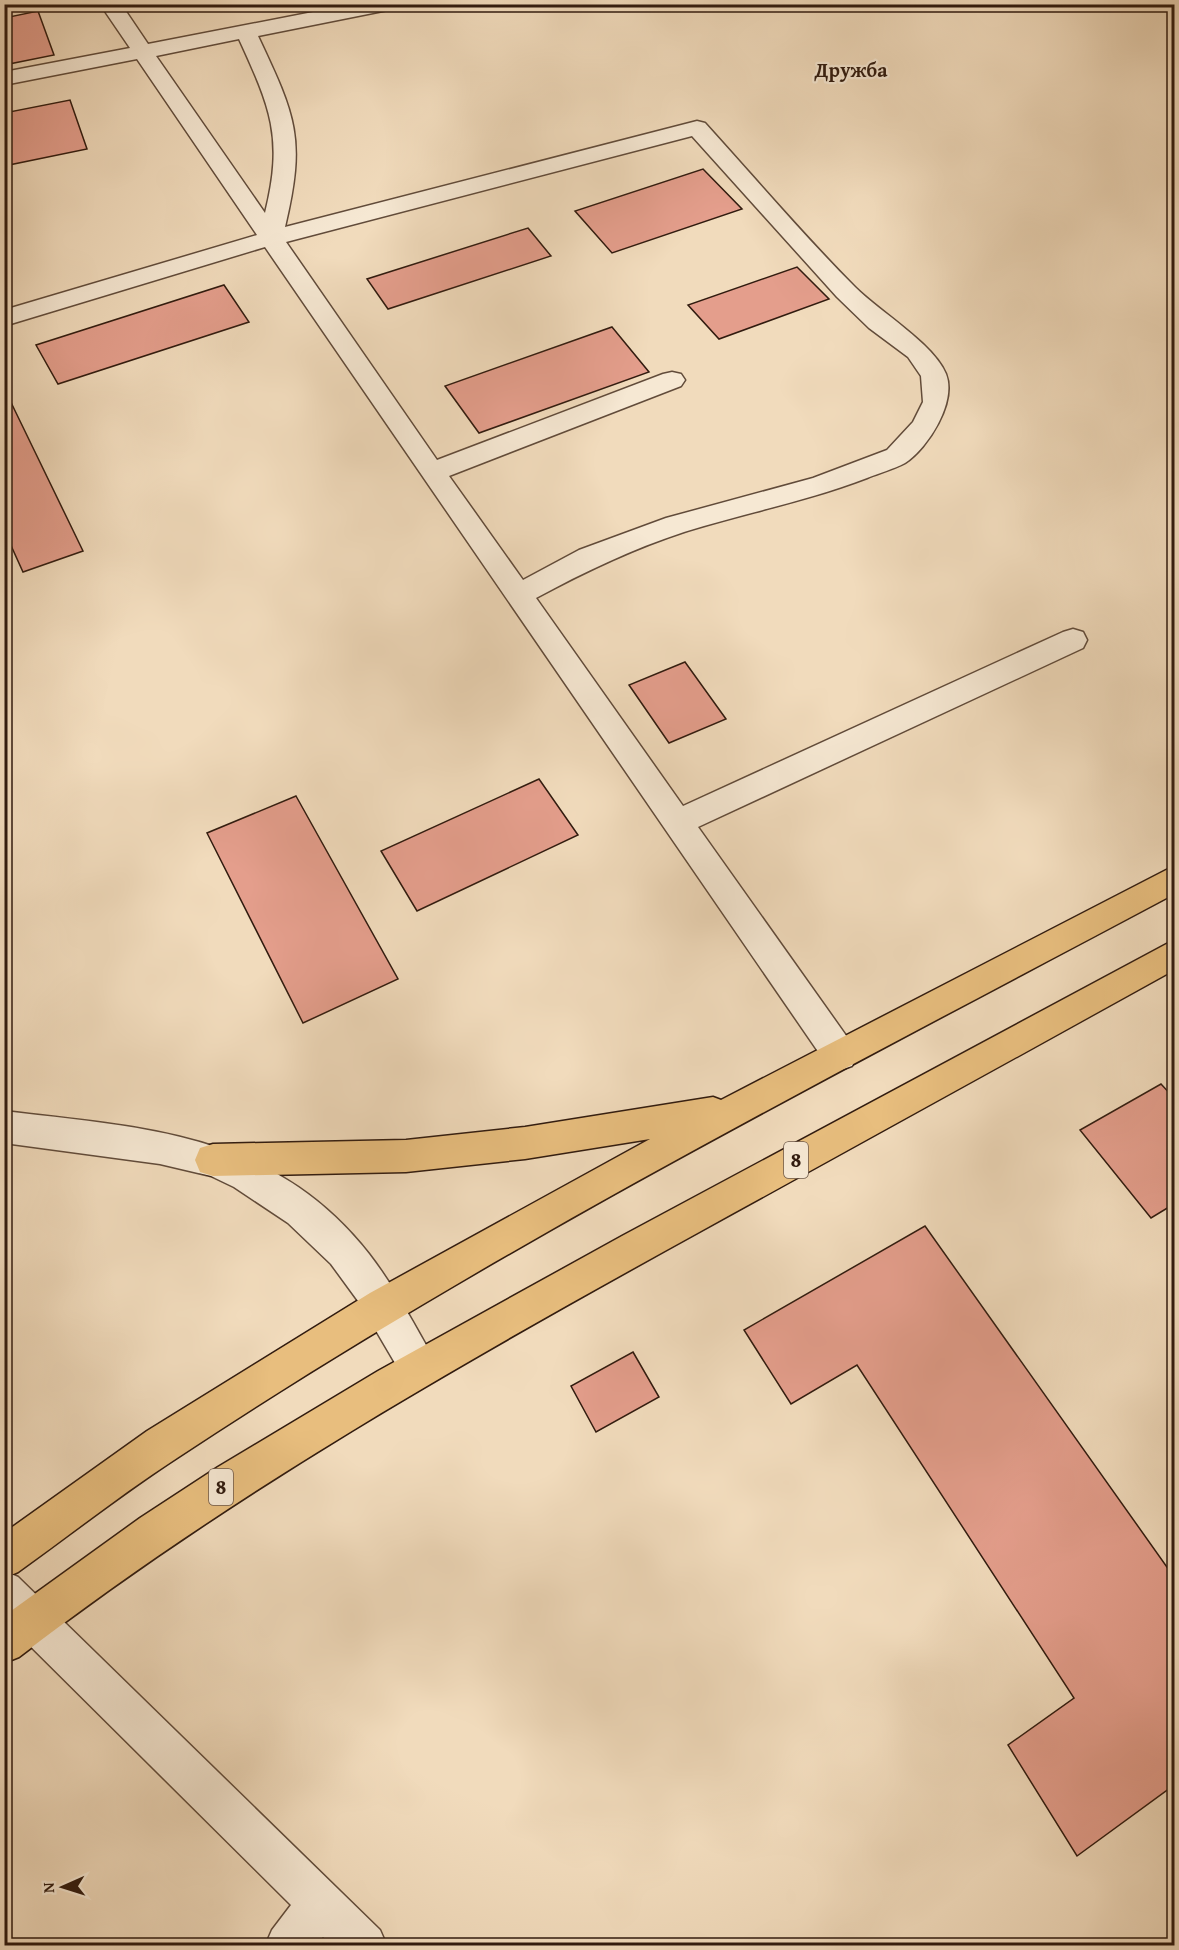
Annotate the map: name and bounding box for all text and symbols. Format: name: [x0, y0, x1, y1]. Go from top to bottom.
district label: Дружба: [814, 55, 888, 84]
road number: 8: [784, 1142, 808, 1178]
road number: 8: [209, 1469, 233, 1505]
north arrow: [33, 1857, 93, 1917]
text: N: [36, 1882, 60, 1894]

